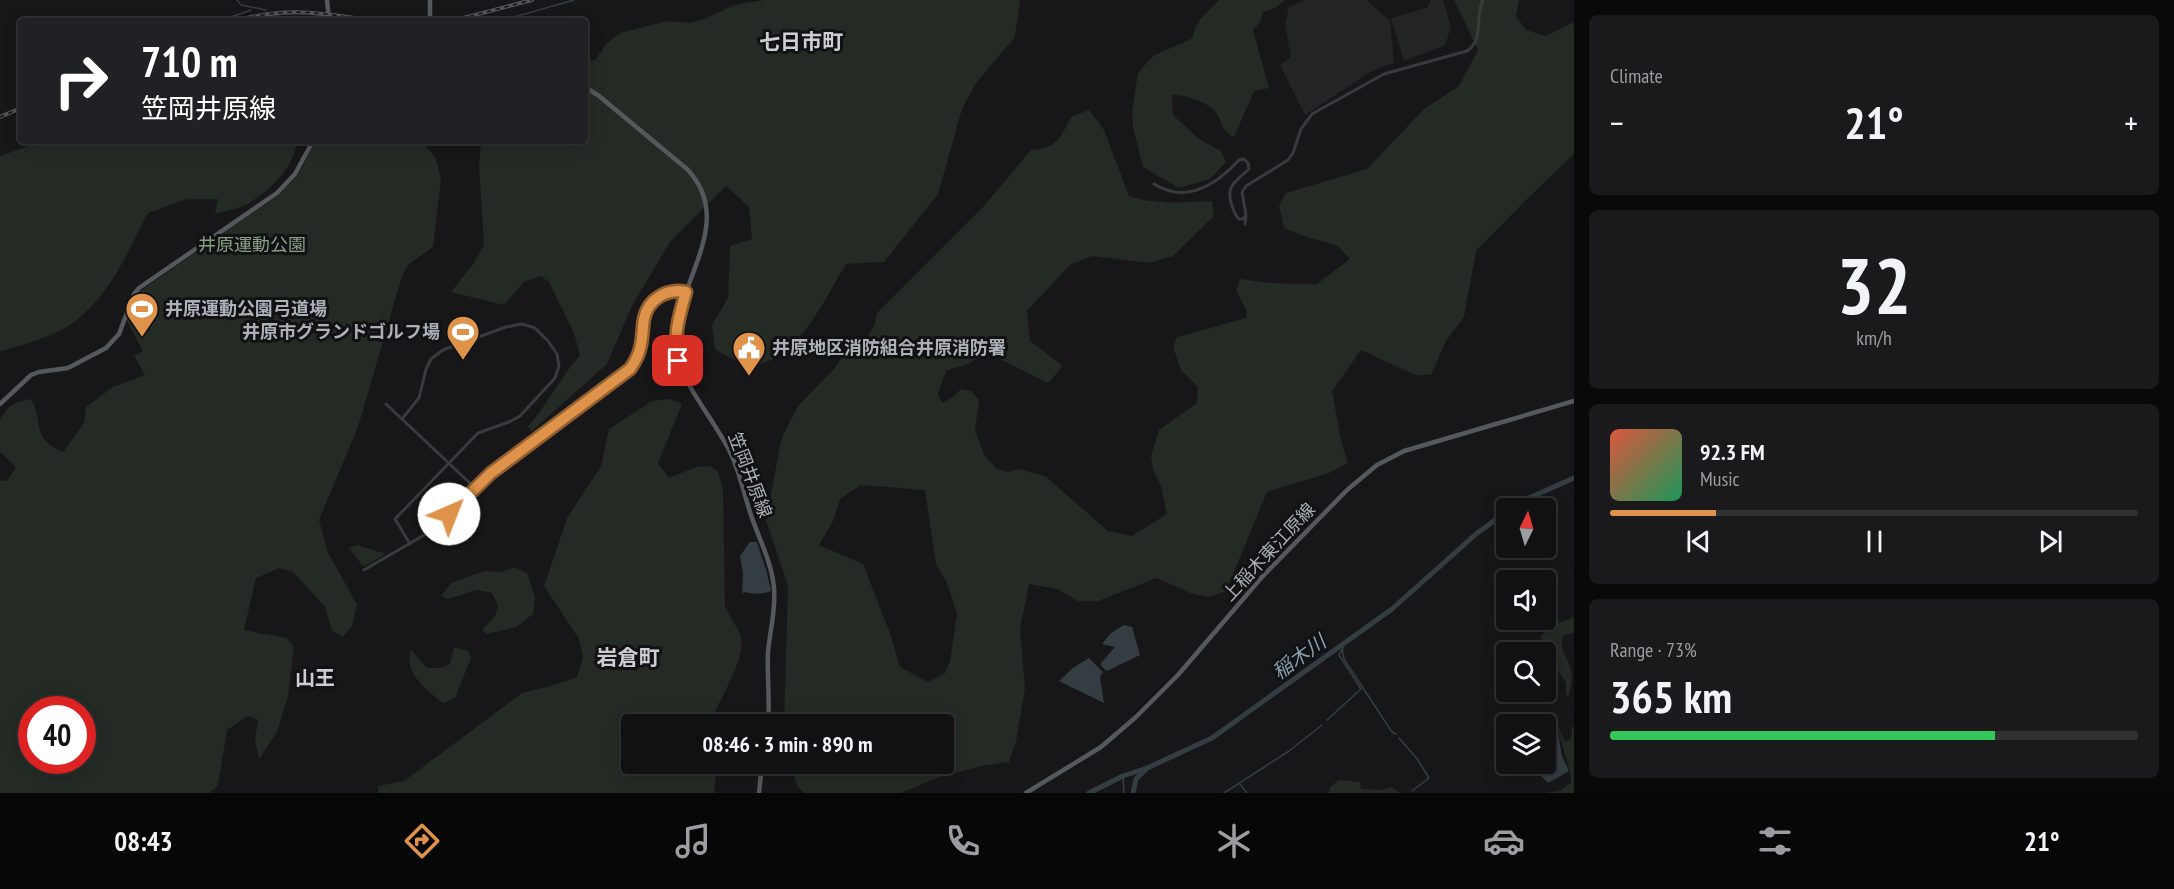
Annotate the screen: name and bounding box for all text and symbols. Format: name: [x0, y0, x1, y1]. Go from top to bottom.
district label: 七日市町: [759, 28, 843, 55]
text: 710 m: [141, 34, 238, 89]
icon: right: [42, 42, 120, 120]
text: Climate: [1610, 63, 1663, 89]
text: 笠岡井原線: [141, 91, 276, 125]
text: 21°: [1844, 93, 1904, 151]
text: −: [1610, 101, 1624, 144]
text: +: [2124, 101, 2138, 144]
park label: 井原運動公園: [198, 233, 306, 256]
text: 32: [1837, 235, 1911, 336]
sports icon: 井原運動公園弓道場: [124, 291, 160, 338]
place label: 井原運動公園弓道場: [165, 297, 327, 320]
sports icon: 井原市グランドゴルフ場: [445, 314, 481, 361]
place label: 井原市グランドゴルフ場: [242, 320, 440, 343]
text: km/h: [1856, 325, 1892, 351]
public building icon: 井原地区消防組合井原消防署: [731, 330, 767, 377]
pin: [652, 335, 703, 386]
place label: 井原地区消防組合井原消防署: [772, 336, 1006, 359]
icon: arrive: [661, 344, 694, 377]
street label: 笠岡井原線: [724, 429, 777, 521]
text: 92.3 FM: [1700, 438, 1765, 466]
text: Music: [1700, 466, 1740, 492]
position arrow: [417, 482, 481, 546]
street label: 上稲木東江原線: [1217, 498, 1320, 606]
north arrow: [1496, 498, 1556, 558]
map controls: [1496, 498, 1556, 774]
icon: previous: [1682, 525, 1715, 558]
icon: pause: [1858, 525, 1891, 558]
icon: next: [2034, 525, 2067, 558]
button: sound: [1496, 570, 1556, 630]
water label: 稲木川: [1267, 628, 1333, 685]
text: Range · 73%: [1610, 637, 1697, 663]
button: search: [1496, 642, 1556, 702]
district label: 岩倉町: [597, 644, 660, 671]
district label: 山王: [295, 665, 335, 691]
text: 365 km: [1610, 667, 1732, 725]
speed limit sign: 40: [18, 696, 96, 774]
button: layers: [1496, 714, 1556, 774]
text: 08:46 · 3 min · 890 m: [702, 730, 873, 758]
icon: directions: [401, 820, 443, 862]
icon: music: [672, 820, 714, 862]
icon: phone: [942, 820, 984, 862]
icon: climate: [1213, 820, 1255, 862]
icon: car: [1483, 820, 1525, 862]
icon: filters: [1754, 820, 1796, 862]
text: 08:43: [114, 824, 173, 858]
text: 21°: [2024, 824, 2060, 858]

